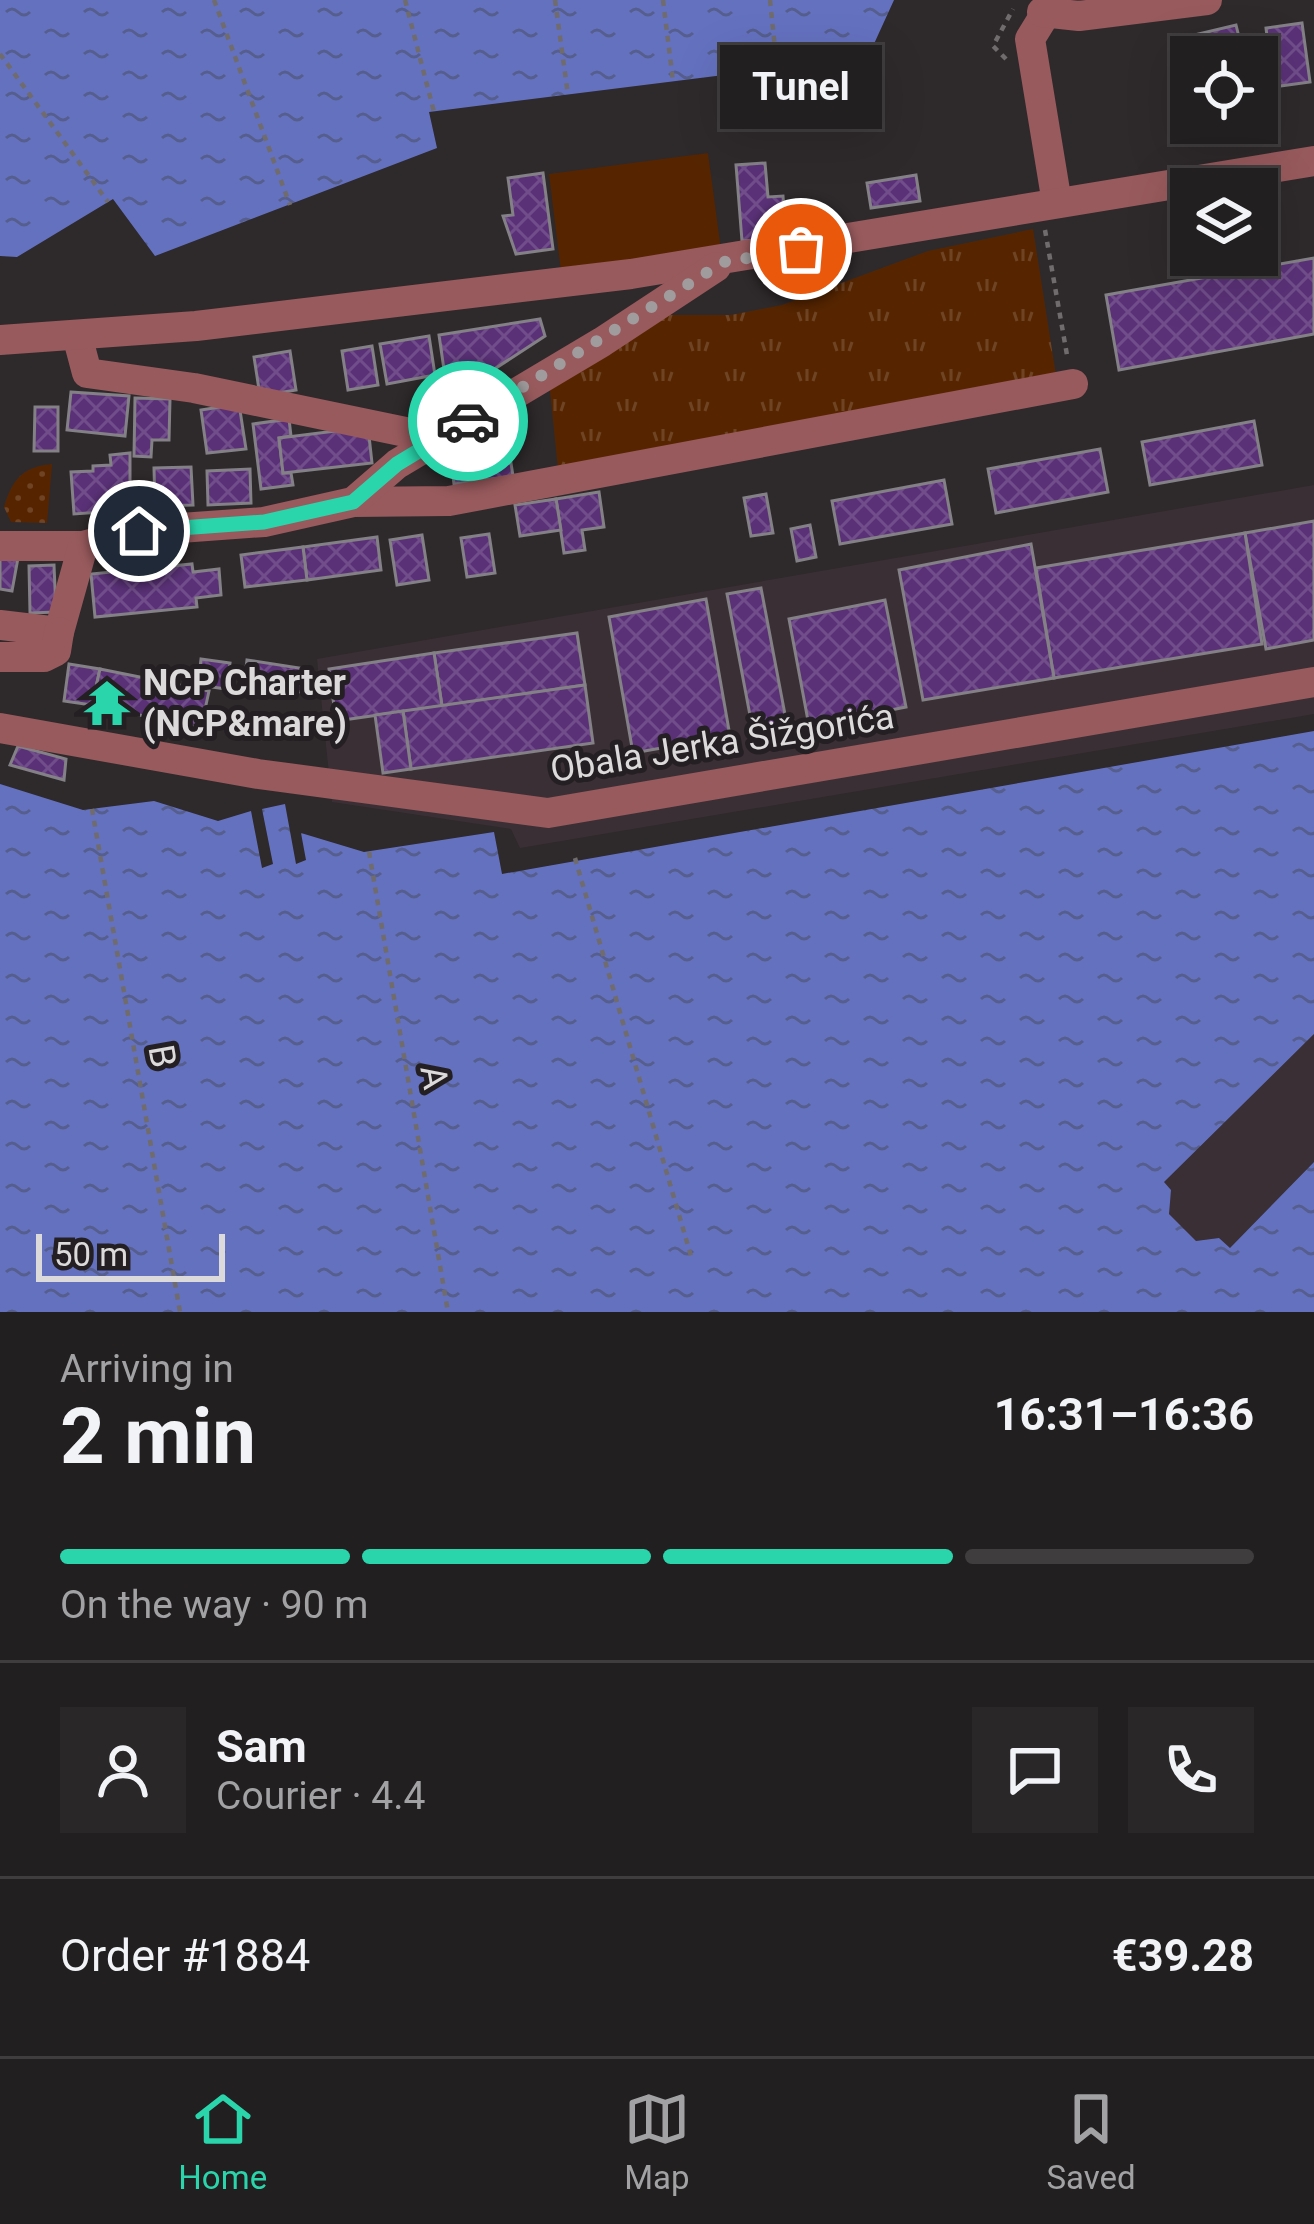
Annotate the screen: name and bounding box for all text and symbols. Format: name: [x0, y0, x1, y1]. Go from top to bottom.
map controls: [1170, 36, 1278, 276]
button: locate: [1170, 36, 1278, 144]
callout: Tunel: [720, 45, 882, 129]
text: Tunel: [752, 64, 850, 110]
button: layers: [1170, 168, 1278, 276]
pin: [750, 198, 852, 300]
icon: bag: [768, 216, 834, 282]
courier: [408, 361, 528, 481]
icon: car: [435, 388, 501, 454]
pin: [88, 480, 190, 582]
icon: home: [106, 498, 172, 564]
place label: NCP Charter (NCP&mare): [143, 662, 347, 745]
temple icon: NCP Charter (NCP&mare): [82, 678, 132, 728]
street label: Obala Jerka Šižgorića: [547, 694, 897, 791]
street label: B: [139, 1041, 185, 1071]
street label: A: [411, 1062, 457, 1093]
scale bar: [36, 1228, 225, 1281]
text: 50 m: [54, 1235, 128, 1274]
text: Arriving in: [60, 1346, 234, 1392]
text: 16:31–16:36: [994, 1388, 1254, 1441]
text: 2 min: [60, 1391, 256, 1482]
text: On the way · 90 m: [60, 1582, 369, 1628]
button: person: [60, 1707, 186, 1833]
button: chat: [972, 1707, 1098, 1833]
button: phone: [1128, 1707, 1254, 1833]
text: Sam: [216, 1720, 307, 1773]
text: Courier · 4.4: [216, 1773, 425, 1819]
text: Order #1884: [60, 1929, 310, 1982]
text: €39.28: [1112, 1929, 1254, 1982]
tab: Home: [178, 2086, 267, 2197]
tab: Map: [624, 2086, 690, 2197]
tab: Saved: [1046, 2086, 1136, 2197]

